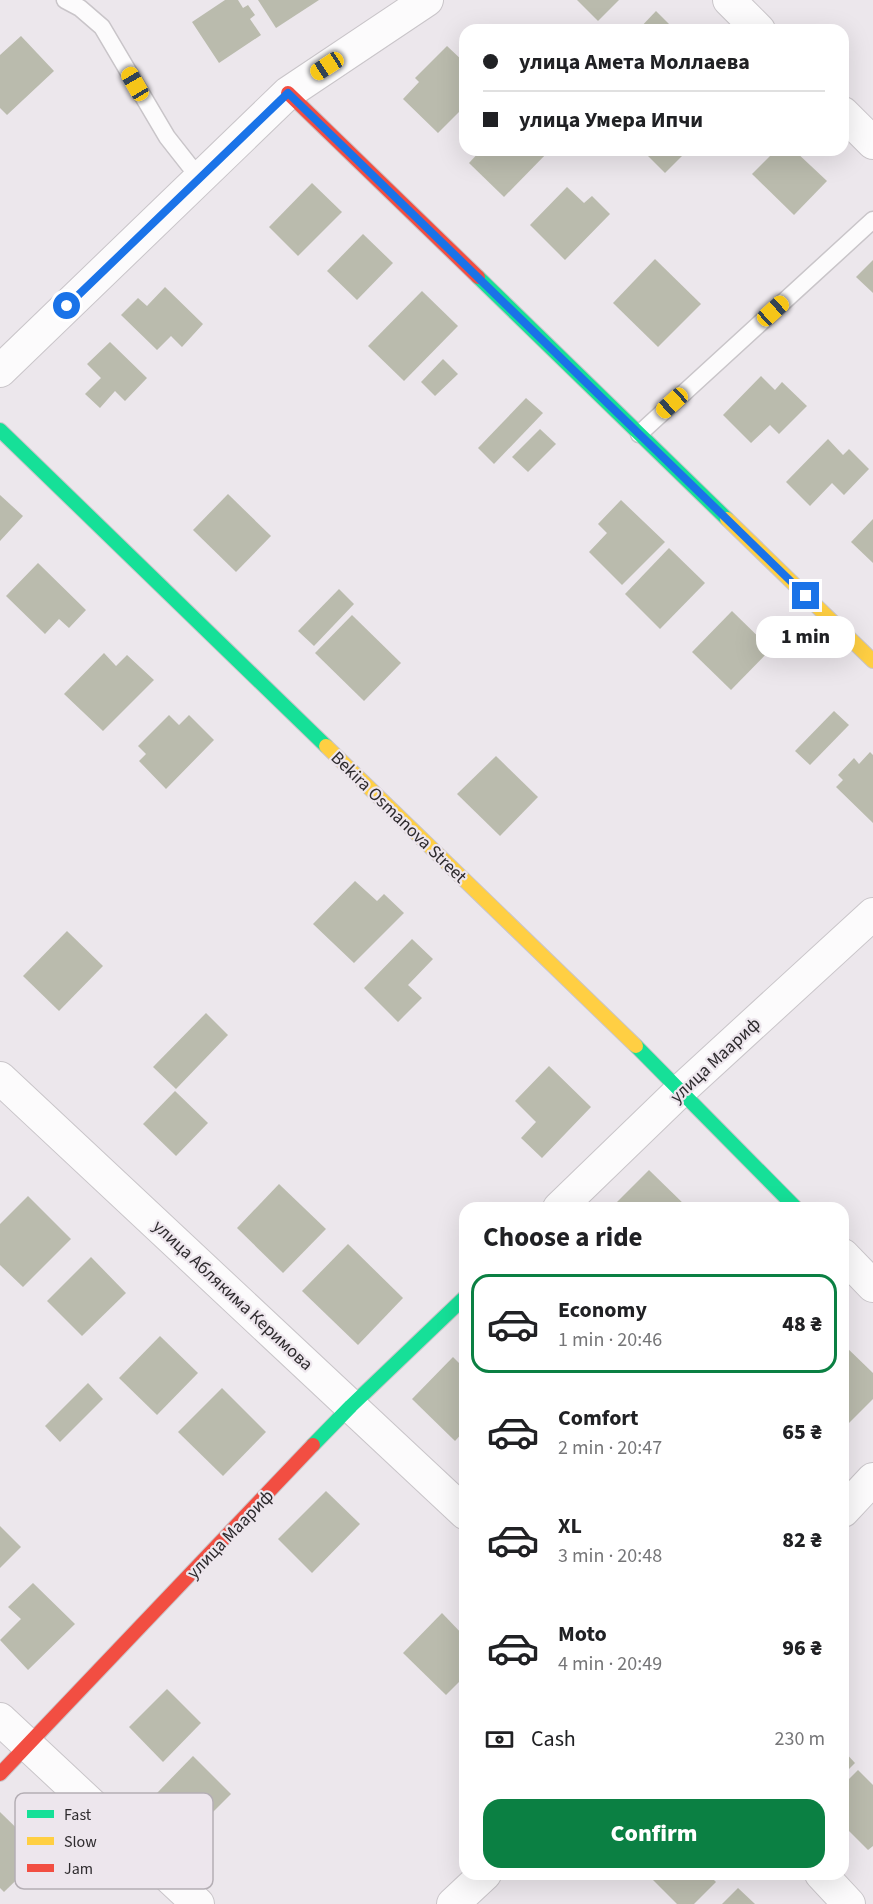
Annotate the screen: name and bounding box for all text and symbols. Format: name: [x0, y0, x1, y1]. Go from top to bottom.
text: улица Амета Моллаева: [519, 46, 750, 78]
car: [307, 49, 347, 83]
car: [118, 64, 152, 104]
text: улица Умера Ипчи: [519, 104, 703, 136]
route start: [53, 292, 80, 319]
car: [754, 292, 792, 330]
car: [653, 384, 691, 422]
route end: [792, 582, 819, 609]
callout: 1 min: [756, 617, 856, 659]
text: 1 min: [781, 623, 830, 651]
street label: Bekira Osmanova Street: [325, 746, 472, 889]
street label: улица Маариф: [665, 1012, 766, 1109]
street label: улица Аблякима Керимова: [147, 1214, 318, 1376]
text: Choose a ride: [483, 1218, 643, 1257]
text: Economy: [558, 1294, 647, 1326]
icon: car: [486, 1297, 540, 1351]
text: 48 ₴: [782, 1308, 822, 1340]
text: 1 min · 20:46: [558, 1326, 662, 1354]
text: Comfort: [558, 1402, 639, 1434]
icon: car: [486, 1405, 540, 1459]
text: 65 ₴: [782, 1416, 822, 1448]
text: 2 min · 20:47: [558, 1434, 662, 1462]
street label: улица Маариф: [181, 1484, 279, 1585]
text: XL: [558, 1510, 582, 1542]
icon: car: [486, 1513, 540, 1567]
text: 82 ₴: [782, 1524, 822, 1556]
text: 3 min · 20:48: [558, 1542, 662, 1570]
text: Moto: [558, 1618, 607, 1650]
icon: car: [486, 1621, 540, 1675]
text: 96 ₴: [782, 1632, 822, 1664]
text: 4 min · 20:49: [558, 1650, 662, 1678]
icon: cash: [483, 1723, 516, 1756]
text: Cash: [531, 1723, 576, 1755]
text: 230 m: [775, 1725, 825, 1753]
legend: [15, 1793, 213, 1889]
button: Confirm: [483, 1799, 825, 1868]
text: Fast: [64, 1804, 92, 1826]
text: Slow: [64, 1831, 97, 1853]
text: Jam: [64, 1858, 93, 1880]

